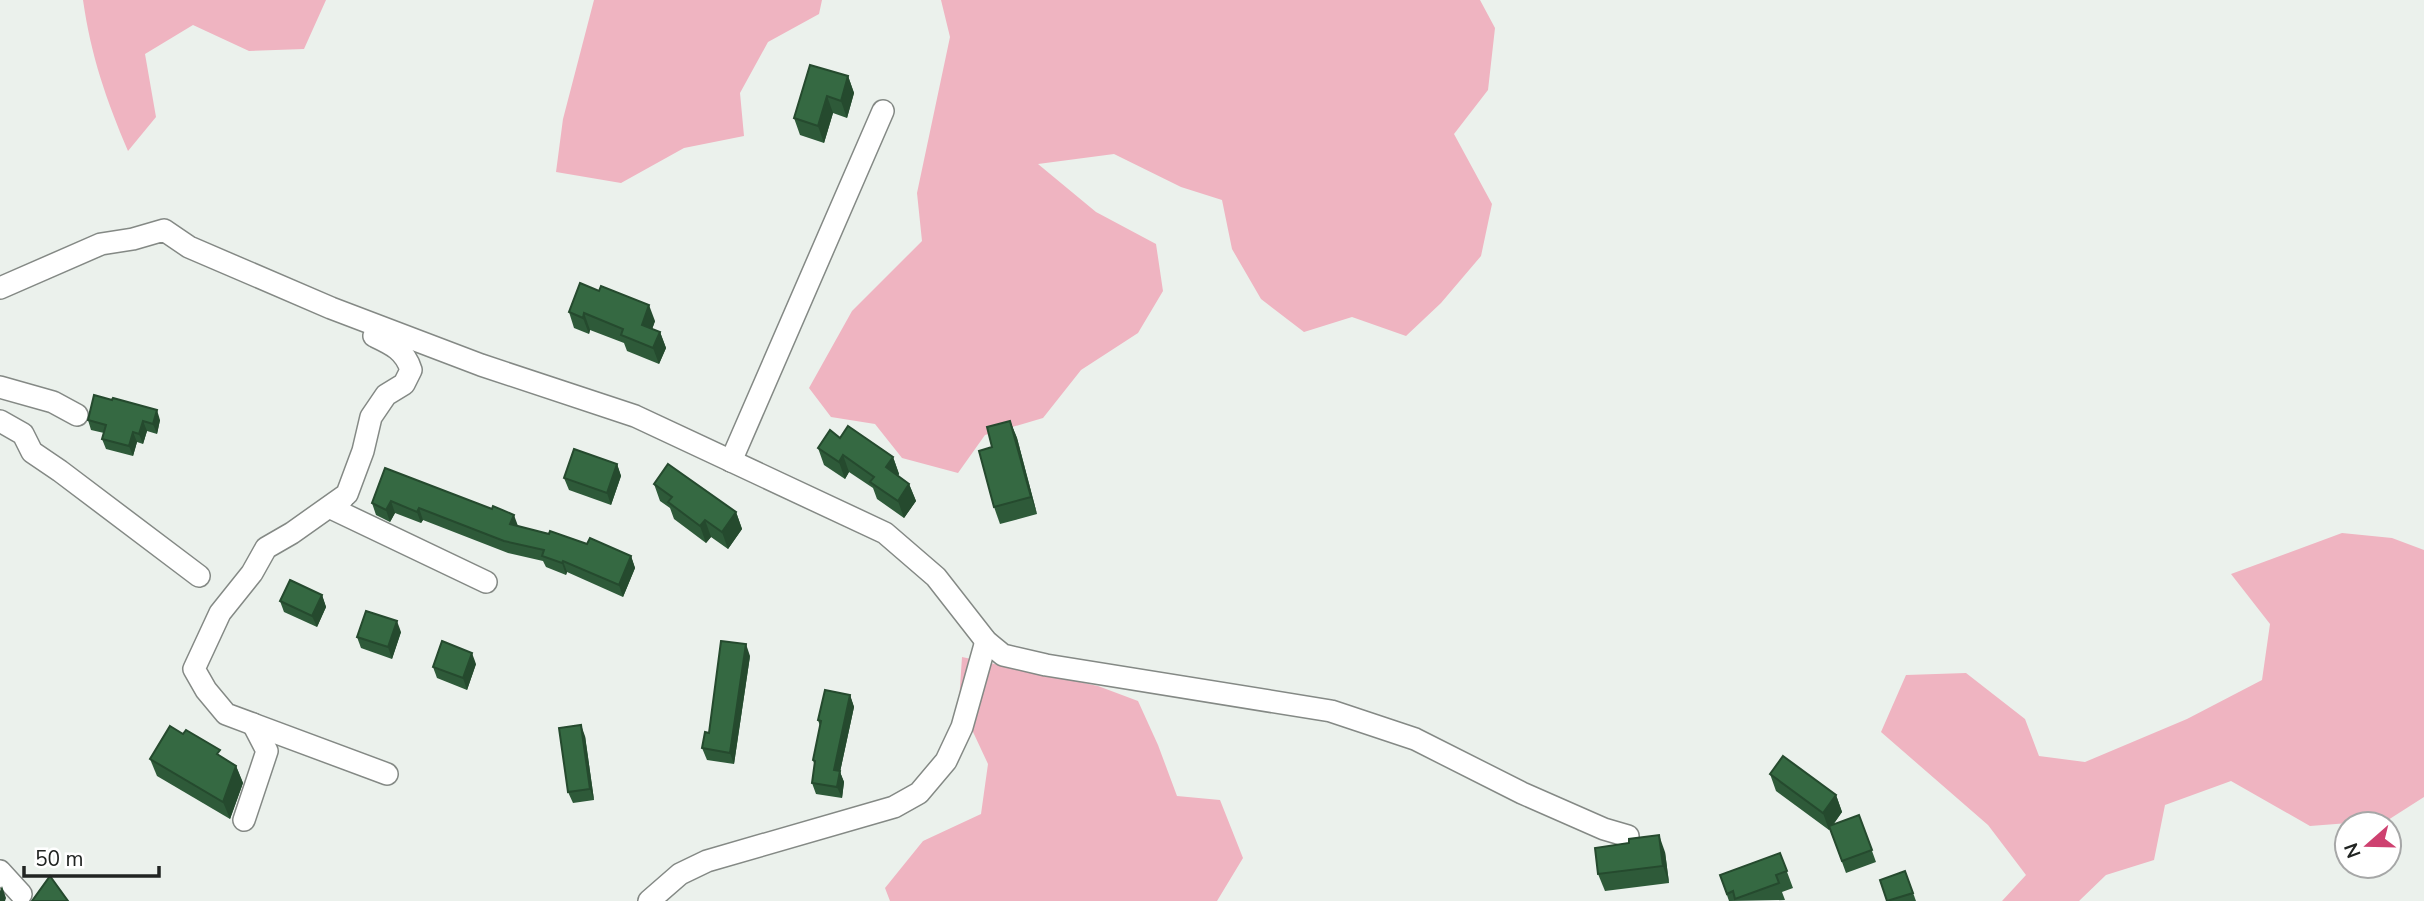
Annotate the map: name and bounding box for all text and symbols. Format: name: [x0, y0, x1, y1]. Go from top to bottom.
north arrow: [2333, 810, 2403, 880]
scale bar: [24, 834, 159, 878]
text: N: [2338, 839, 2368, 862]
text: 50 m: [35, 845, 84, 873]

